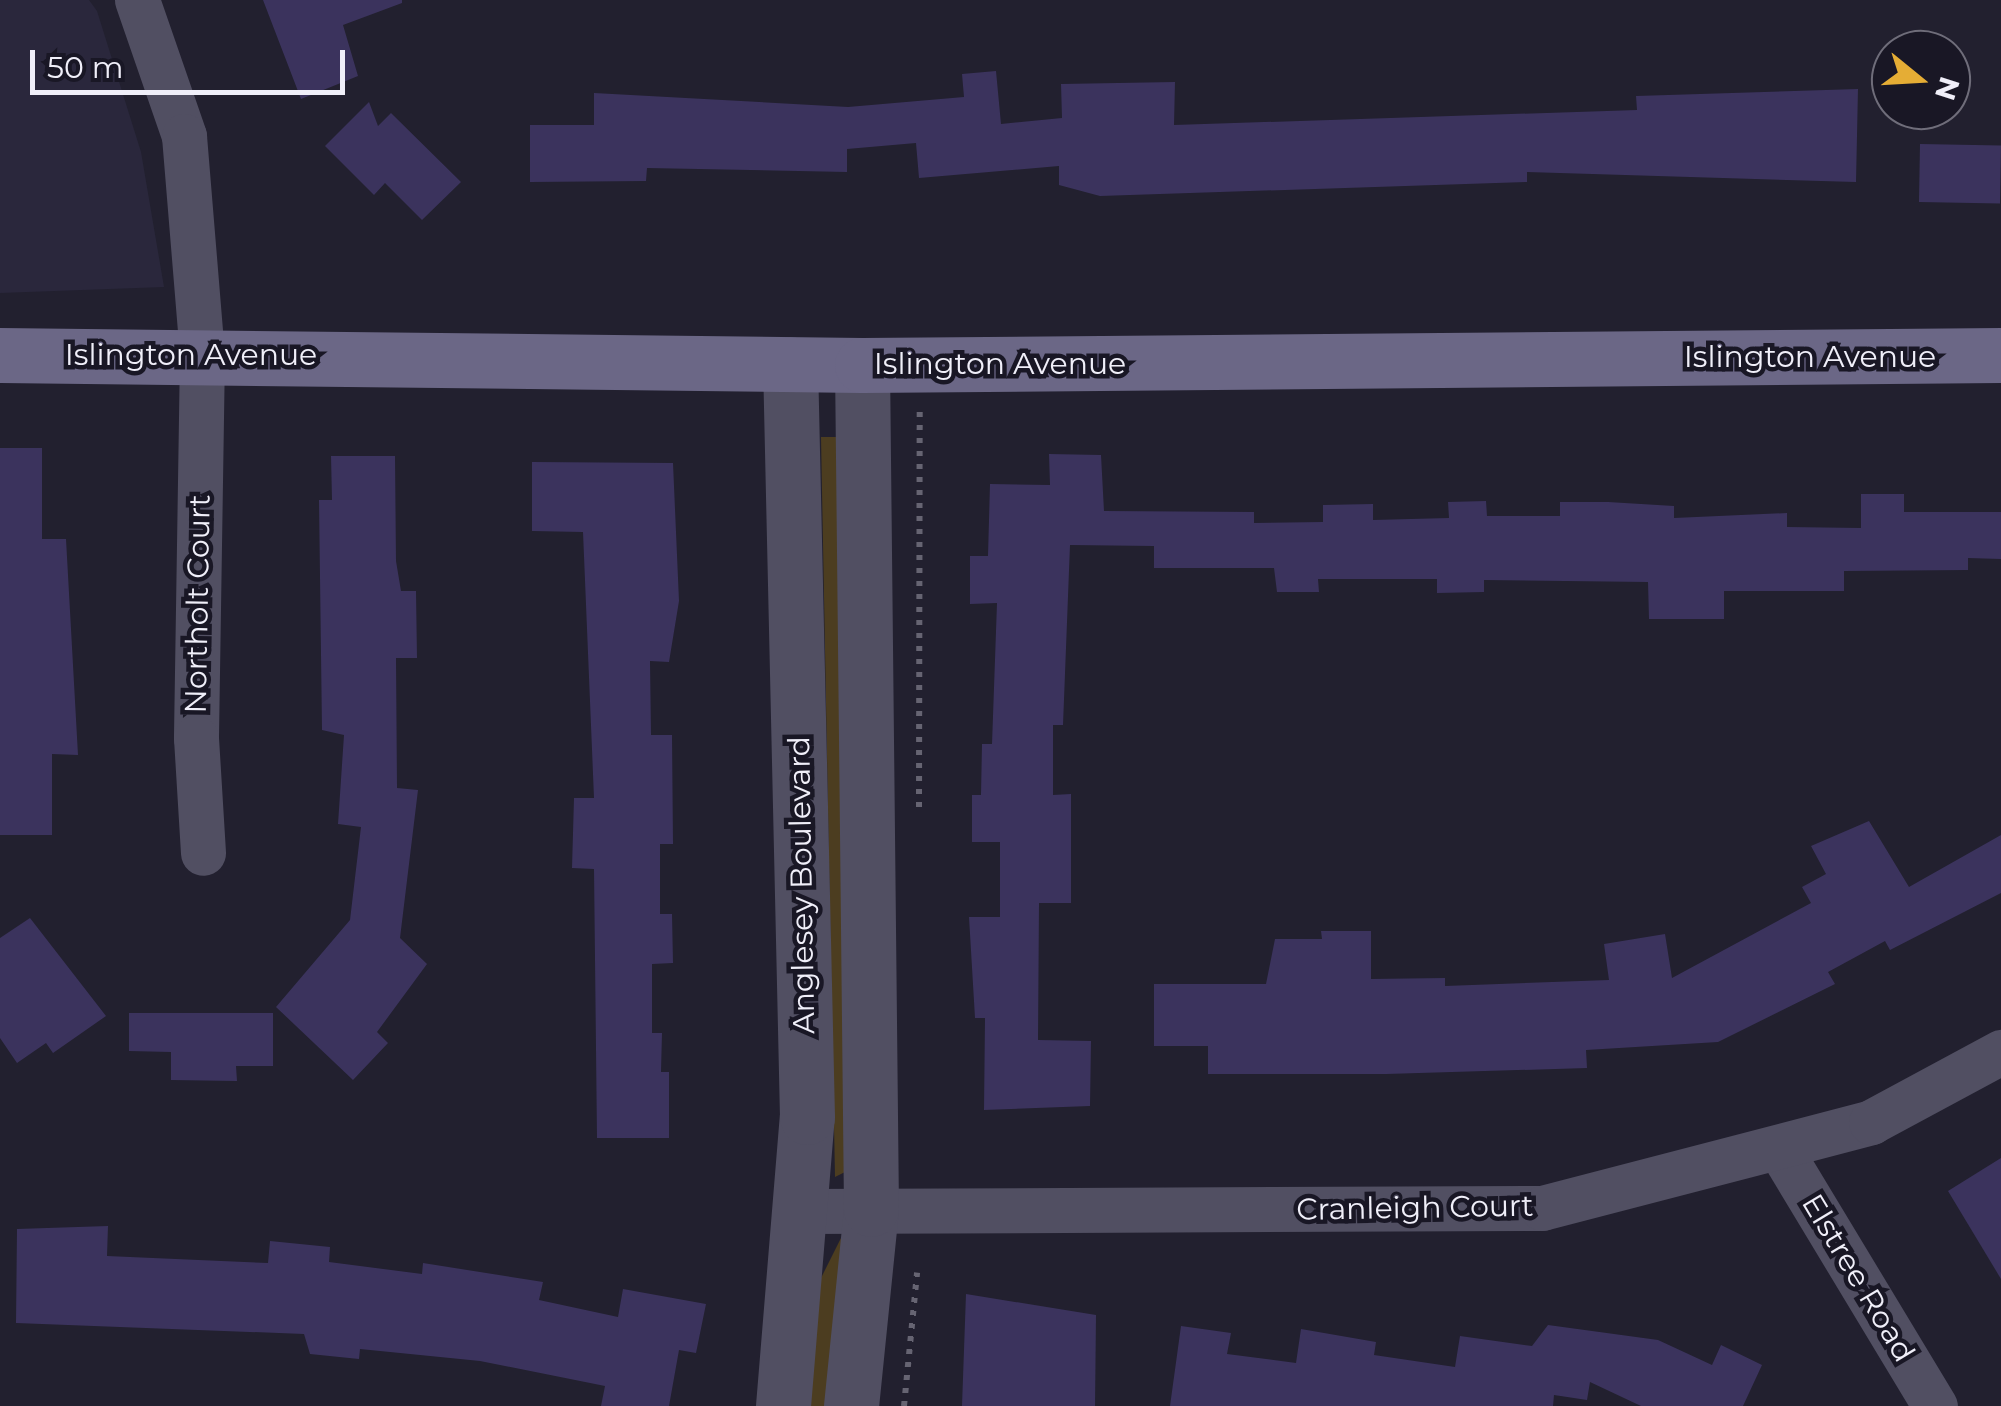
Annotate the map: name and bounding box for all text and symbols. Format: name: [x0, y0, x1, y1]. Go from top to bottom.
scale bar: [35, 30, 350, 92]
north arrow: [1871, 30, 1971, 130]
text: 50 m: [47, 49, 124, 86]
text: N: [1928, 73, 1967, 105]
street label: Islington Avenue: [65, 337, 317, 373]
street label: Islington Avenue: [1684, 339, 1936, 375]
street label: Islington Avenue: [874, 346, 1126, 382]
street label: Northolt Court: [178, 494, 218, 714]
street label: Anglesey Boulevard: [781, 736, 823, 1034]
street label: Cranleigh Court: [1296, 1188, 1534, 1228]
street label: Elstree Road: [1794, 1188, 1922, 1368]

